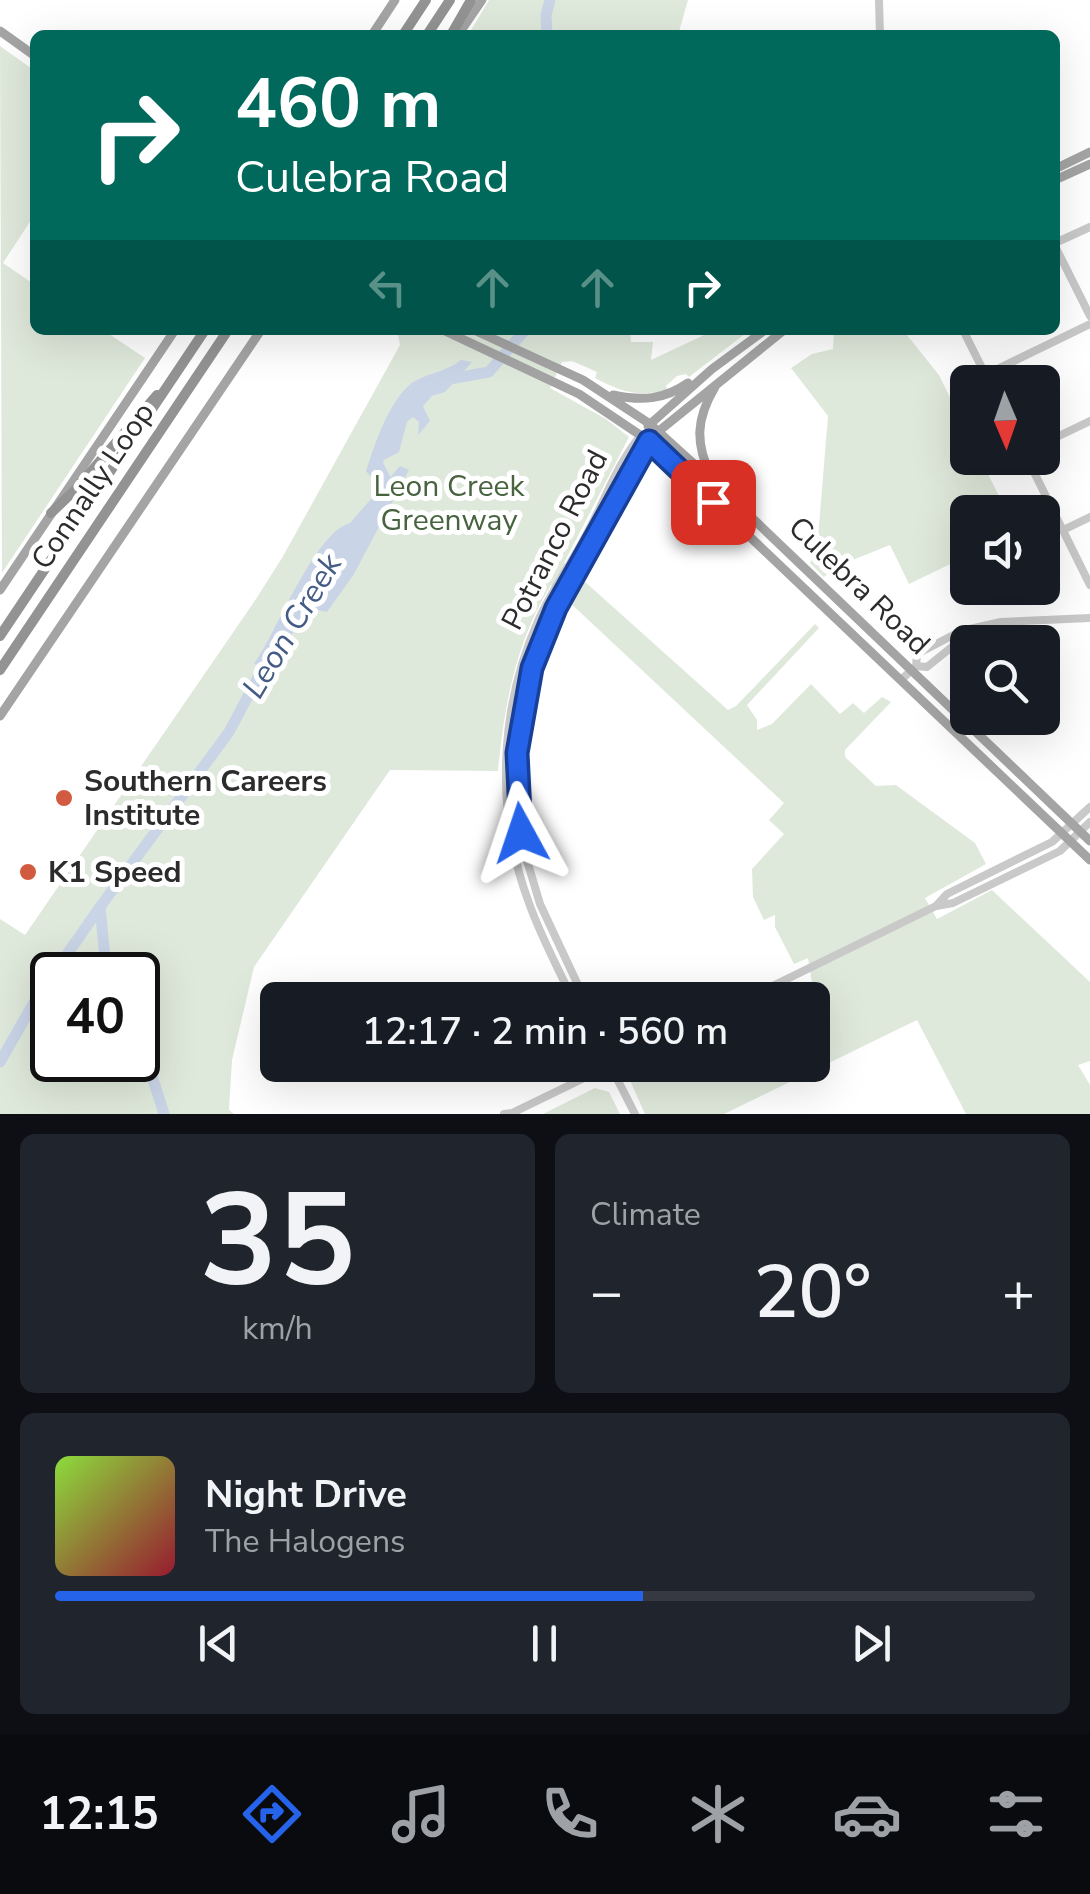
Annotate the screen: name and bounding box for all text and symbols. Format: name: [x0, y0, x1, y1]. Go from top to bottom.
text: 460 m: [235, 56, 441, 152]
icon: right: [70, 70, 200, 200]
text: Culebra Road: [235, 147, 509, 208]
icon: left: [360, 260, 415, 315]
icon: ahead: [465, 260, 520, 315]
icon: ahead: [570, 260, 625, 315]
icon: right: [675, 260, 730, 315]
north arrow: [950, 365, 1060, 475]
map controls: [950, 365, 1060, 735]
street label: Connally Loop: [22, 394, 164, 578]
street label: Potranco Road: [492, 443, 618, 637]
pin: [671, 460, 756, 545]
park label: Leon Creek Greenway: [373, 466, 526, 541]
icon: arrive: [686, 475, 741, 530]
button: sound: [950, 495, 1060, 605]
street label: Culebra Road: [779, 508, 939, 664]
water label: Leon Creek: [232, 545, 352, 706]
button: search: [950, 625, 1060, 735]
place label: Southern Careers Institute: [84, 761, 327, 836]
position arrow: [469, 781, 573, 885]
marker: Southern Careers Institute: [53, 787, 75, 809]
place label: K1 Speed: [48, 852, 181, 893]
marker: K1 Speed: [17, 861, 39, 883]
speed limit sign: 40: [30, 952, 160, 1082]
text: 12:17 · 2 min · 560 m: [362, 1006, 728, 1057]
text: 35: [199, 1153, 356, 1330]
text: Climate: [590, 1193, 701, 1236]
text: 20°: [753, 1241, 872, 1343]
text: −: [590, 1255, 623, 1330]
text: +: [1002, 1255, 1035, 1330]
text: km/h: [242, 1307, 313, 1350]
text: Night Drive: [205, 1469, 407, 1520]
text: The Halogens: [205, 1520, 405, 1563]
icon: previous: [191, 1616, 246, 1671]
icon: pause: [517, 1616, 572, 1671]
icon: next: [844, 1616, 899, 1671]
icon: directions: [237, 1779, 307, 1849]
icon: music: [386, 1779, 456, 1849]
icon: phone: [535, 1779, 605, 1849]
icon: climate: [683, 1779, 753, 1849]
icon: car: [832, 1779, 902, 1849]
icon: filters: [981, 1779, 1051, 1849]
text: 12:15: [39, 1784, 159, 1845]

